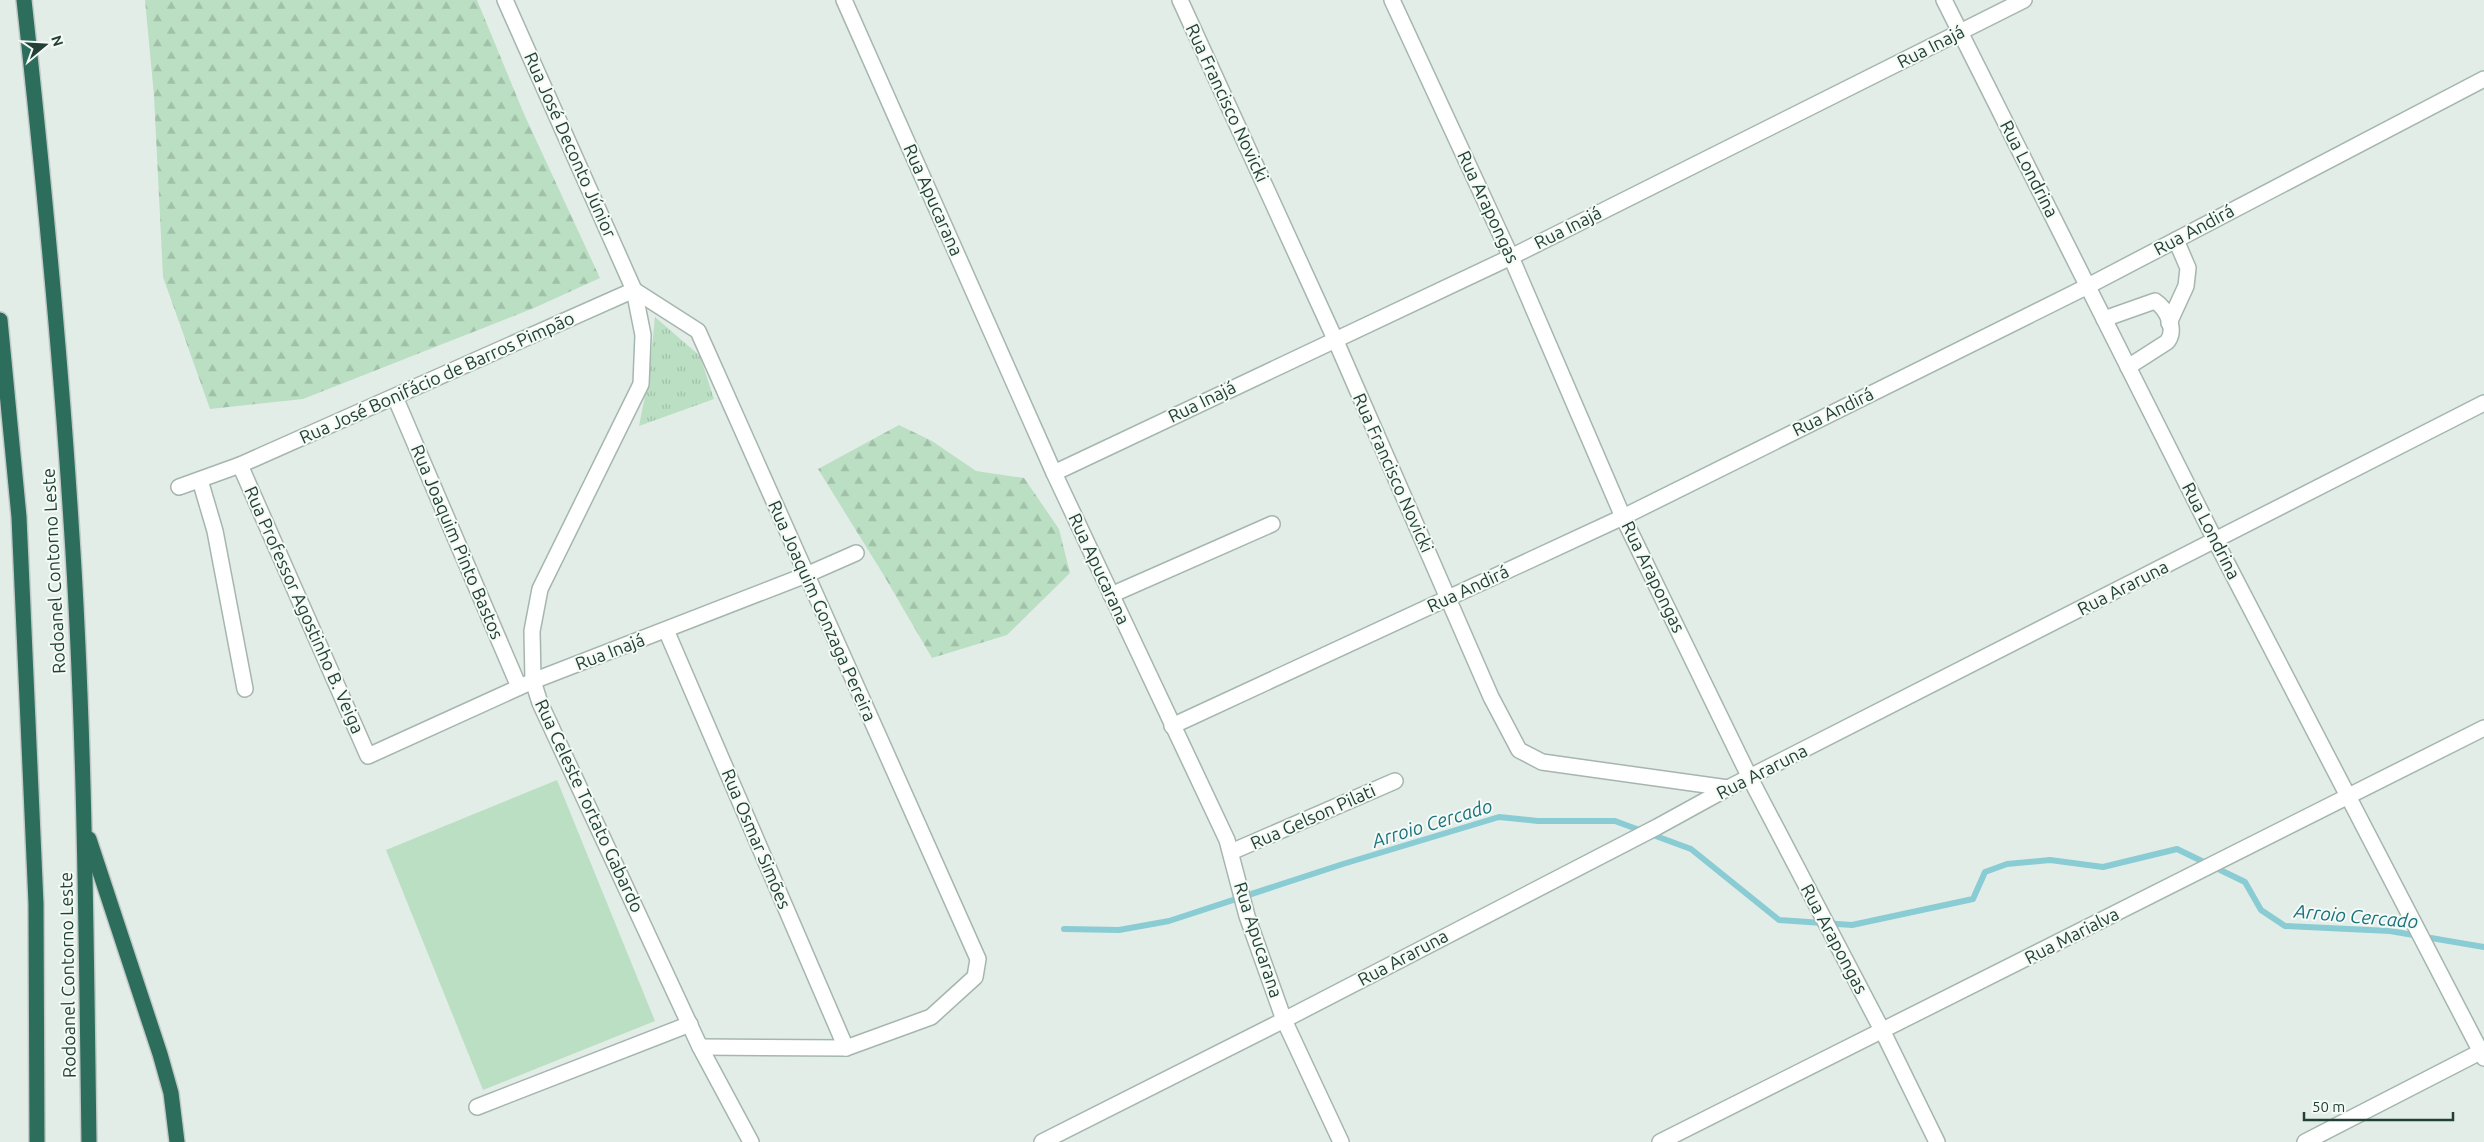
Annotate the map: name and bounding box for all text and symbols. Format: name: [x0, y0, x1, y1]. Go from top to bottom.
north arrow: [20, 20, 70, 70]
street label: Rua Francisco Novicki: [1182, 20, 1273, 185]
street label: Rua Inajá: [1894, 21, 1967, 72]
text: N: [48, 34, 67, 48]
street label: Rua José Deconto Júnior: [521, 49, 621, 241]
street label: Rua Londrina: [1997, 117, 2063, 220]
street label: Rua Apucarana: [900, 140, 968, 259]
street label: Rua Arapongas: [1454, 147, 1524, 266]
street label: Rua Andirá: [2150, 200, 2237, 259]
street label: Rua Inajá: [1531, 202, 1604, 253]
street label: Rua José Bonifácio de Barros Pimpão: [296, 307, 577, 447]
street label: Rua Inajá: [1165, 376, 1239, 426]
street label: Rua Andirá: [1789, 383, 1876, 439]
street label: Rua Francisco Novicki: [1350, 390, 1438, 555]
street label: Rua Joaquim Pinto Bastos: [408, 441, 508, 642]
street label: Rodoanel Contorno Leste: [38, 468, 68, 674]
street label: Rua Londrina: [2179, 479, 2245, 582]
street label: Rua Professor Agostinho B. Veiga: [241, 483, 369, 736]
street label: Rua Joaquim Gonzaga Pereira: [765, 497, 881, 724]
street label: Rua Apucarana: [1065, 510, 1134, 627]
street label: Rua Arapongas: [1618, 518, 1690, 636]
street label: Rua Araruna: [2074, 556, 2171, 619]
street label: Rua Andirá: [1424, 560, 1512, 616]
street label: Rua Inajá: [572, 629, 647, 673]
street label: Rua Celeste Tortato Gabardo: [532, 696, 648, 915]
street label: Rua Araruna: [1713, 740, 1810, 803]
street label: Rua Osmar Simões: [718, 766, 796, 912]
street label: Rua Gelson Pilati: [1247, 780, 1378, 853]
water label: Arroio Cercado: [1368, 794, 1495, 852]
street label: Rodoanel Contorno Leste: [55, 872, 79, 1078]
street label: Rua Apucarana: [1231, 879, 1287, 1000]
street label: Rua Arapongas: [1798, 880, 1872, 997]
water label: Arroio Cercado: [2292, 900, 2419, 932]
street label: Rua Marialva: [2021, 903, 2122, 967]
street label: Rua Araruna: [1354, 925, 1451, 989]
scale bar: [2304, 1090, 2453, 1122]
text: 50 m: [2312, 1098, 2345, 1115]

